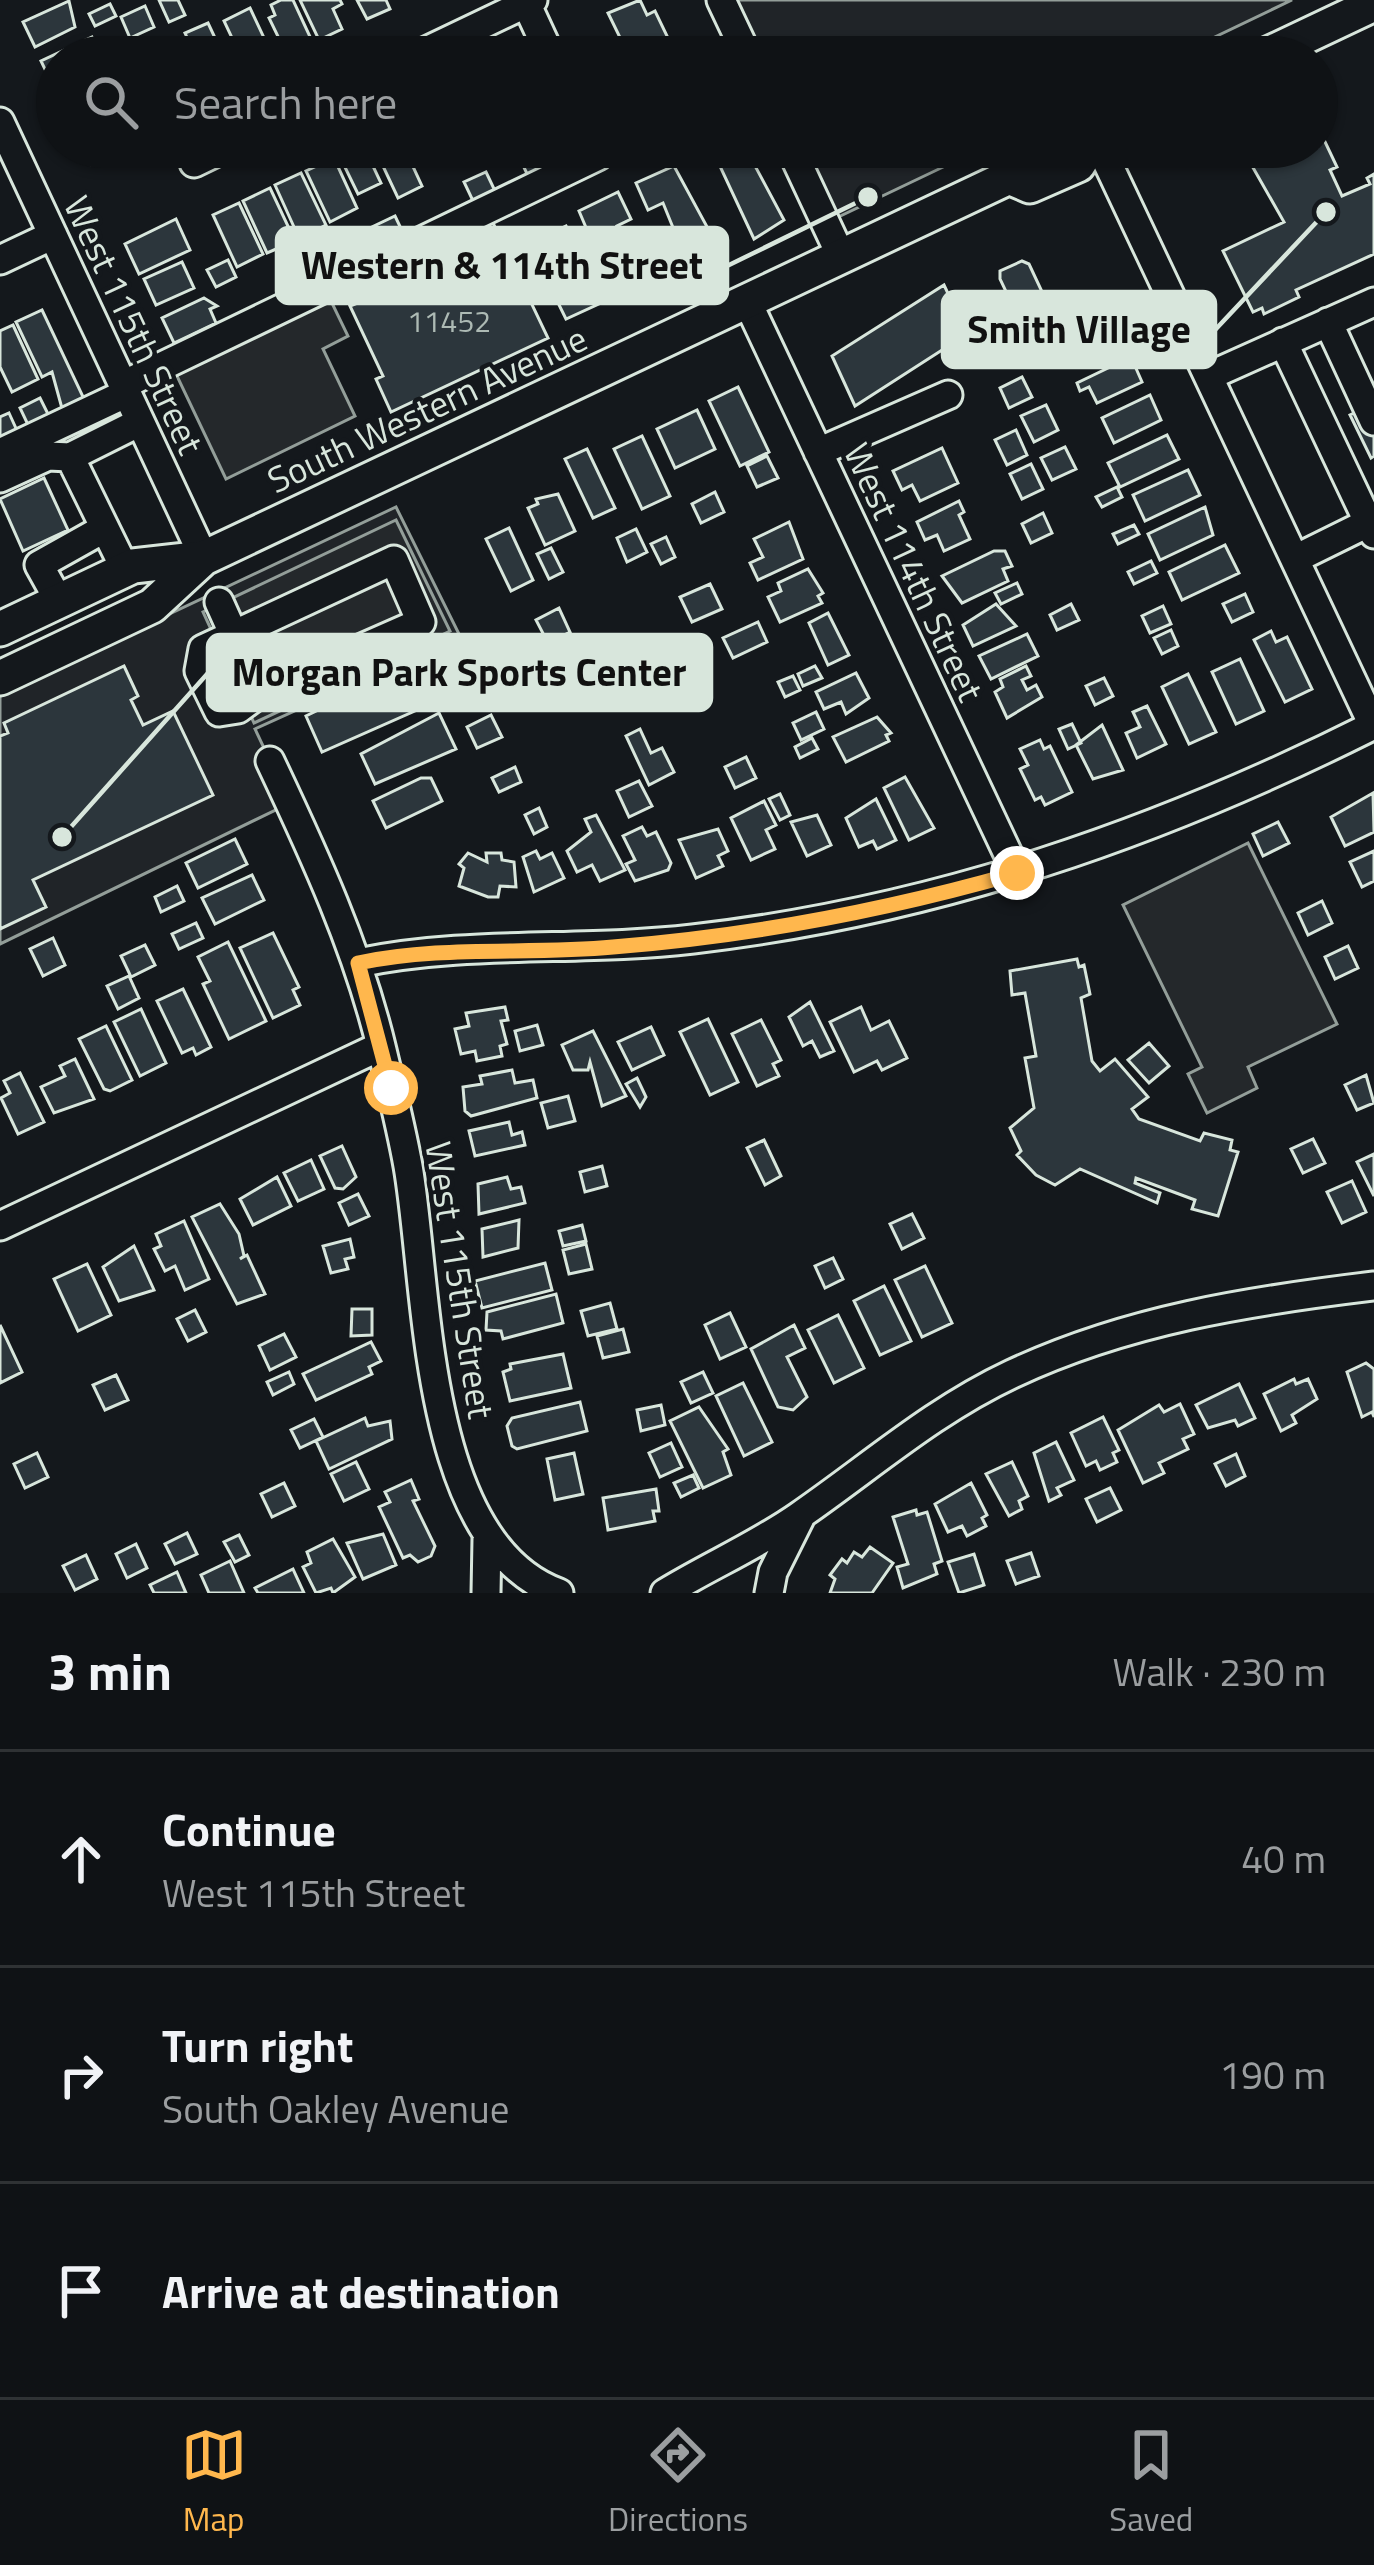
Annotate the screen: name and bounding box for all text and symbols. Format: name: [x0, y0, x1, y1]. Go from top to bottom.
search box: [36, 36, 1338, 168]
text: Search here: [174, 68, 397, 136]
icon: search: [78, 69, 144, 135]
street label: West 115th Street: [50, 186, 219, 464]
callout: Western & 114th Street: [277, 228, 727, 303]
text: Western & 114th Street: [301, 235, 703, 294]
callout: Smith Village: [943, 292, 1215, 367]
house number: 11452: [407, 298, 491, 344]
text: Smith Village: [967, 299, 1191, 358]
street label: South Western Avenue: [258, 310, 596, 507]
street label: West 114th Street: [830, 433, 999, 711]
callout: Morgan Park Sports Center: [208, 635, 711, 710]
text: Morgan Park Sports Center: [231, 642, 687, 701]
route end: [990, 846, 1044, 900]
route start: [364, 1061, 418, 1115]
street label: West 115th Street: [411, 1137, 510, 1423]
text: 3 min: [48, 1632, 172, 1710]
text: Walk · 230 m: [1112, 1642, 1326, 1701]
text: Continue: [162, 1795, 336, 1863]
icon: ahead: [48, 1826, 114, 1892]
text: 40 m: [1241, 1829, 1326, 1888]
text: West 115th Street: [162, 1863, 465, 1922]
text: Turn right: [162, 2011, 353, 2079]
icon: right: [48, 2042, 114, 2108]
text: 190 m: [1219, 2045, 1326, 2104]
text: South Oakley Avenue: [162, 2079, 509, 2138]
text: Arrive at destination: [162, 2257, 560, 2325]
icon: arrive: [48, 2258, 114, 2324]
tab: Map: [181, 2422, 247, 2544]
tab: Directions: [608, 2422, 748, 2544]
tab: Saved: [1109, 2422, 1193, 2544]

